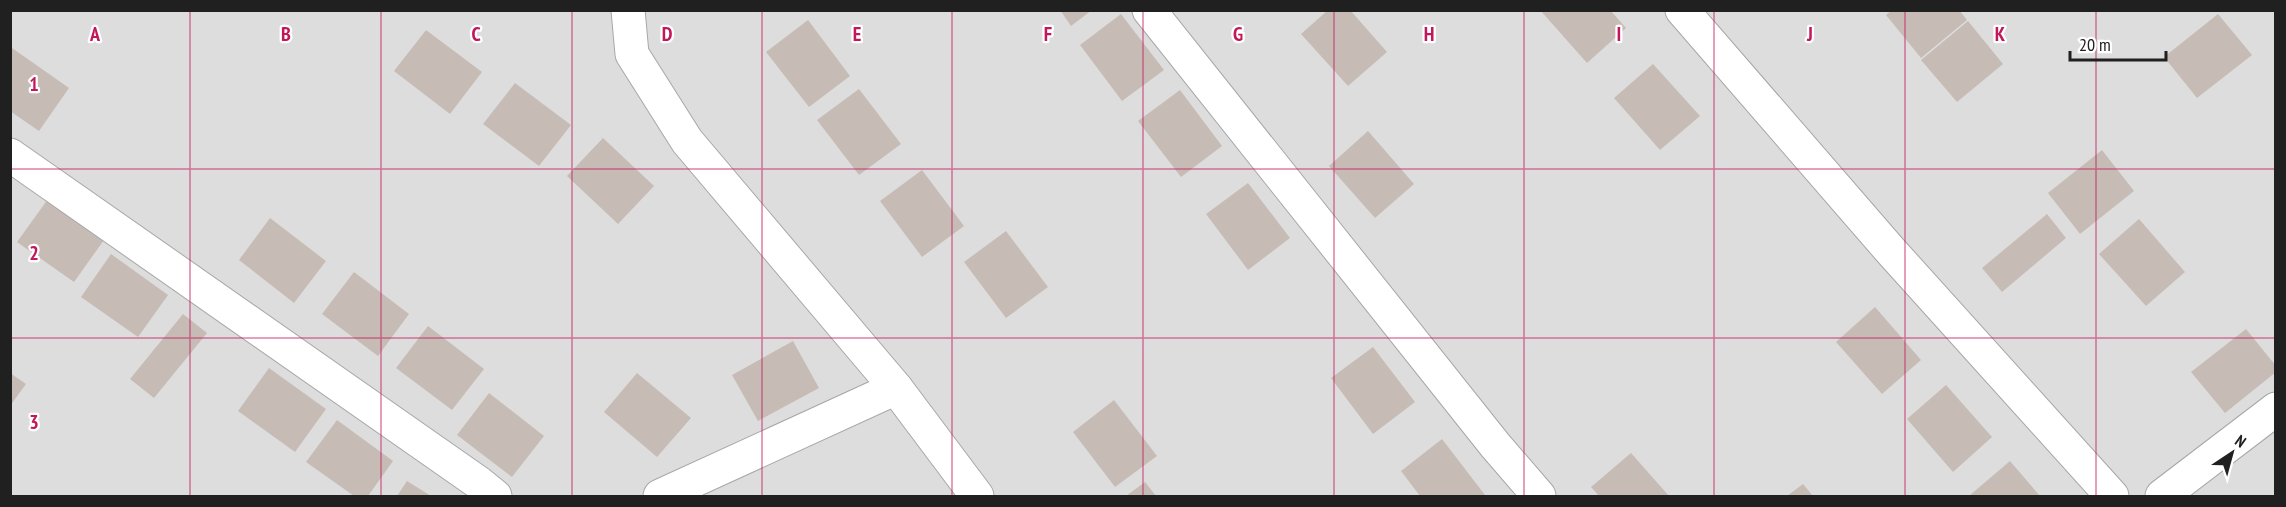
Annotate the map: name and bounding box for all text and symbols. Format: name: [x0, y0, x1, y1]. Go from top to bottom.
text: A: [89, 21, 101, 47]
text: B: [281, 21, 291, 47]
text: C: [471, 21, 481, 47]
text: D: [662, 21, 673, 47]
text: E: [853, 21, 861, 47]
text: F: [1044, 21, 1052, 47]
text: G: [1233, 21, 1243, 47]
text: H: [1424, 21, 1434, 47]
text: I: [1617, 21, 1621, 47]
text: J: [1806, 21, 1813, 47]
text: K: [1995, 21, 2006, 47]
scale bar: [2070, 24, 2166, 62]
text: 20 m: [2079, 33, 2111, 56]
text: 1: [29, 71, 39, 97]
text: 2: [29, 240, 39, 266]
text: 3: [29, 409, 39, 435]
north arrow: [2202, 423, 2262, 483]
text: N: [2231, 430, 2250, 451]

